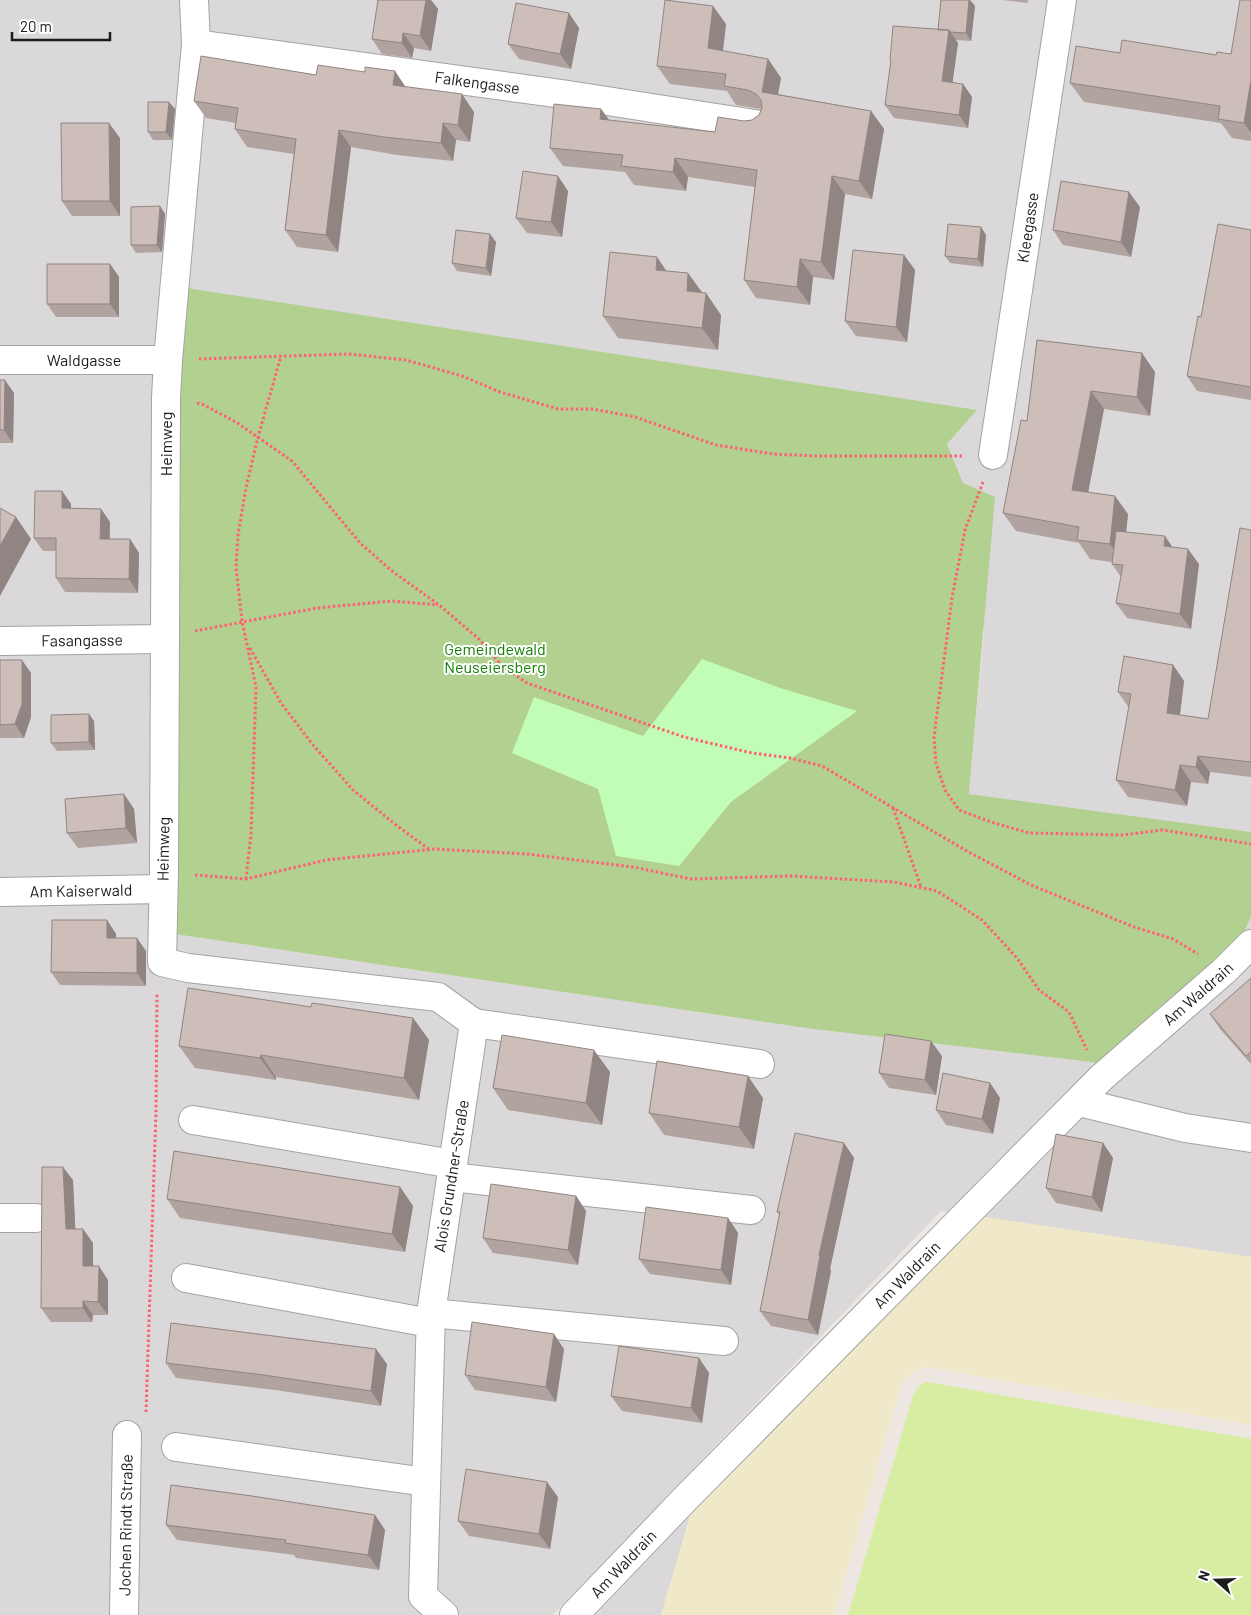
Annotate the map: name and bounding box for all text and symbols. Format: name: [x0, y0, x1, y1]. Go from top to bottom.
scale bar: [12, 10, 110, 42]
text: 20 m: [20, 17, 52, 35]
street label: Falkengasse: [434, 67, 521, 97]
street label: Kleegasse: [1012, 191, 1042, 264]
street label: Waldgasse: [47, 350, 121, 369]
street label: Heimweg: [156, 412, 175, 476]
street label: Fasangasse: [41, 630, 123, 650]
park label: Gemeindewald Neuseiersberg: [444, 639, 546, 676]
street label: Heimweg: [152, 817, 173, 881]
street label: Am Kaiserwald: [29, 880, 133, 900]
street label: Am Waldrain: [1159, 958, 1237, 1029]
street label: Alois Grundner-Straße: [429, 1098, 472, 1254]
street label: Am Waldrain: [869, 1237, 944, 1312]
street label: Jochen Rindt Straße: [114, 1454, 136, 1596]
street label: Am Waldrain: [586, 1525, 660, 1601]
north arrow: [1191, 1555, 1241, 1605]
text: N: [1194, 1568, 1213, 1583]

